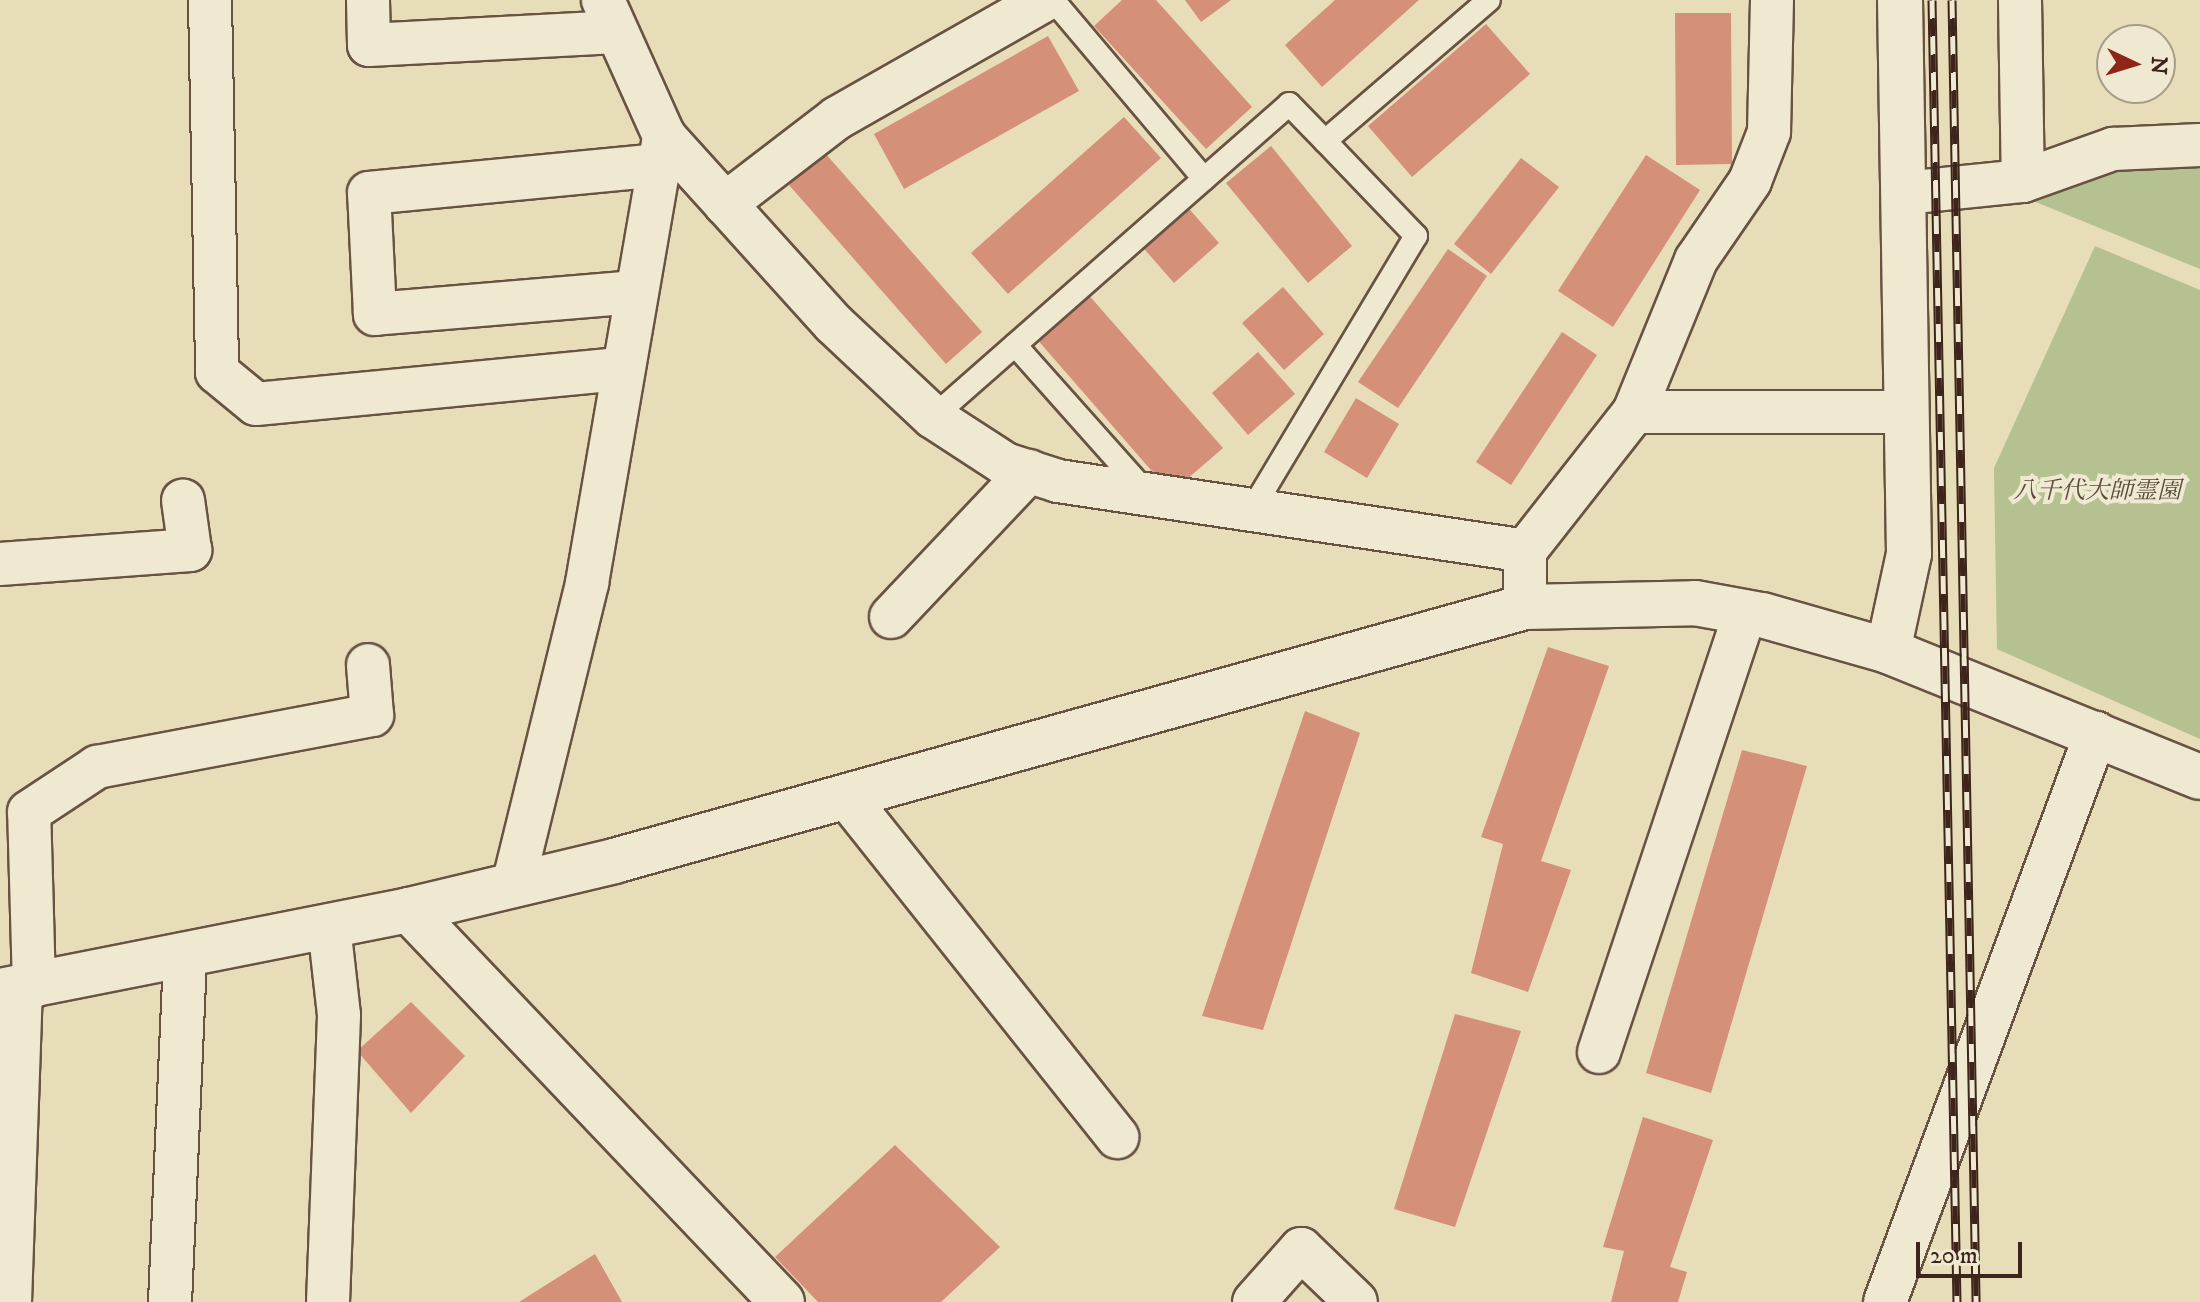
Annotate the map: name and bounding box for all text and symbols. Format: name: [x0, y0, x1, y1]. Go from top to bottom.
north arrow: [2096, 24, 2176, 104]
text: N: [2144, 56, 2173, 76]
park label: 八千代大師霊園: [2013, 478, 2181, 506]
scale bar: [1920, 1226, 2026, 1276]
text: 20 m: [1930, 1241, 1978, 1271]

